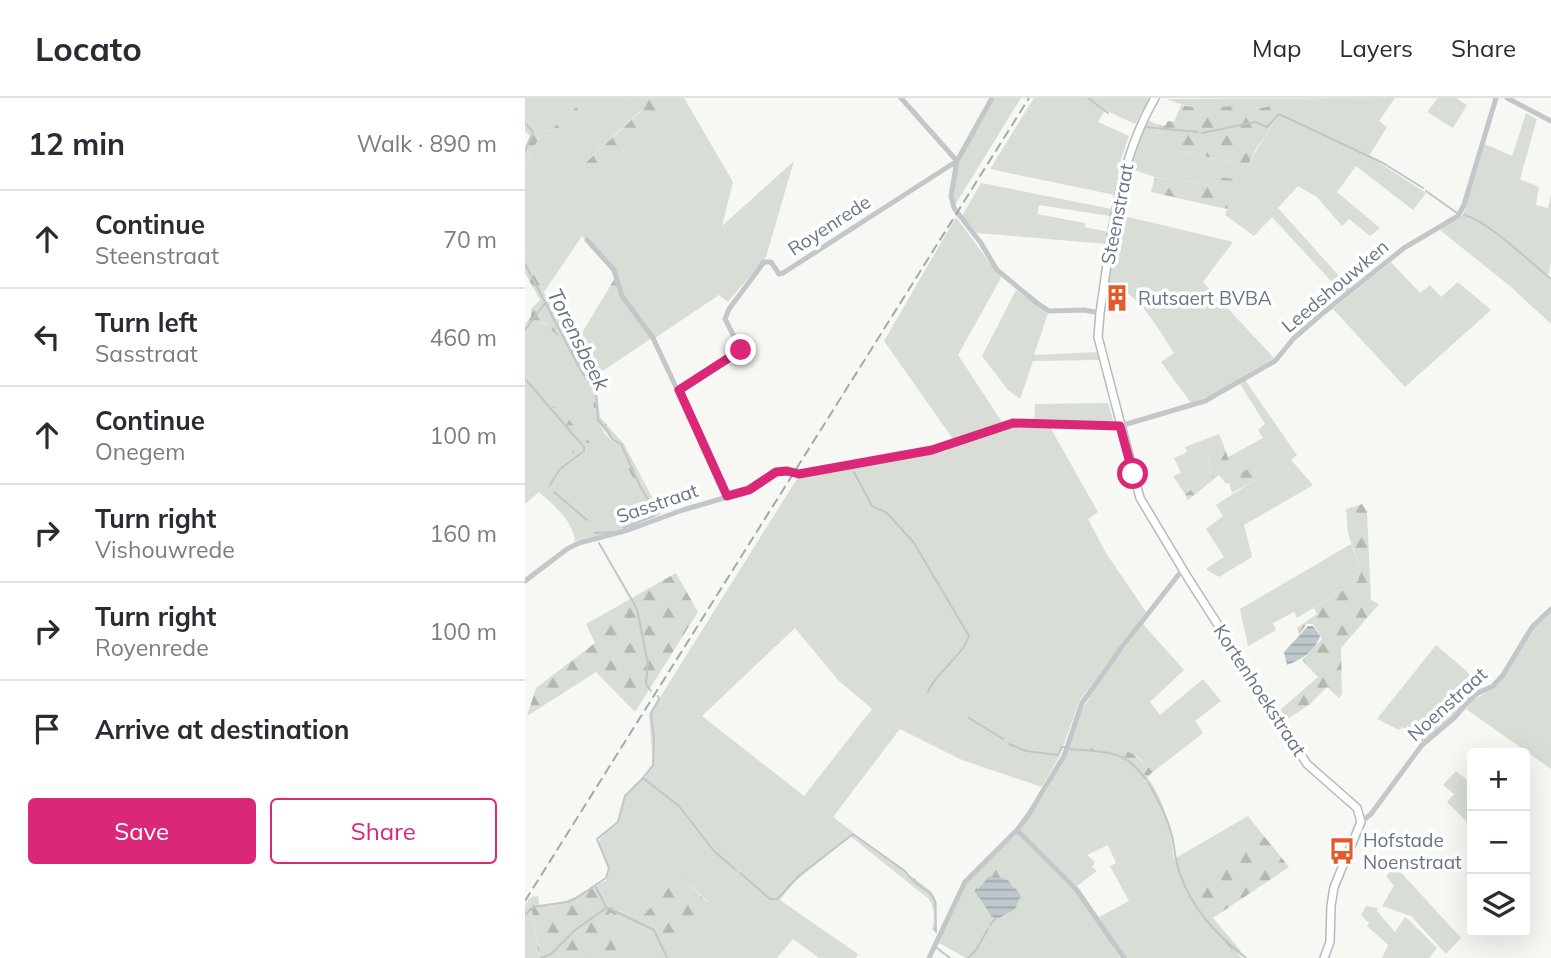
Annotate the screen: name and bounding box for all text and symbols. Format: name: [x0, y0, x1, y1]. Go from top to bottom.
text: Locato: [35, 28, 142, 69]
text: Map: [1252, 33, 1301, 63]
text: Layers: [1339, 33, 1413, 63]
text: Share: [1451, 33, 1516, 63]
text: 12 min: [28, 125, 125, 163]
text: Walk · 890 m: [357, 129, 497, 158]
street label: Steenstraat: [1095, 161, 1139, 267]
street label: Royenrede: [783, 189, 875, 261]
text: Continue: [95, 208, 205, 241]
icon: ahead: [28, 220, 66, 258]
text: 70 m: [443, 225, 497, 254]
street label: Leedshouwken: [1277, 234, 1393, 338]
text: Steenstraat: [95, 241, 219, 270]
building icon: Rutsaert BVBA: [1102, 283, 1132, 313]
water label: Torensbeek: [542, 284, 616, 395]
place label: Rutsaert BVBA: [1138, 286, 1272, 310]
text: Turn left: [95, 306, 197, 339]
icon: left: [28, 318, 66, 356]
text: 460 m: [429, 323, 497, 352]
route end: [725, 334, 756, 365]
text: Sasstraat: [95, 339, 198, 368]
text: Continue: [95, 404, 205, 437]
icon: ahead: [28, 416, 66, 454]
text: 100 m: [429, 421, 497, 450]
text: Onegem: [95, 437, 185, 466]
route start: [1117, 458, 1148, 489]
street label: Sasstraat: [613, 478, 701, 528]
text: Turn right: [95, 502, 216, 535]
icon: right: [28, 514, 66, 552]
text: 160 m: [429, 519, 497, 548]
text: Vishouwrede: [95, 535, 235, 564]
text: Turn right: [95, 600, 216, 633]
icon: right: [28, 612, 66, 650]
text: 100 m: [429, 617, 497, 646]
street label: Kortenhoekstraat: [1208, 620, 1312, 761]
text: Royenrede: [95, 633, 209, 662]
street label: Noenstraat: [1402, 662, 1492, 746]
icon: arrive: [28, 710, 66, 748]
text: Arrive at destination: [95, 713, 350, 746]
map controls: [1467, 748, 1530, 937]
button: +: [1467, 748, 1530, 811]
button: Save: [28, 798, 256, 864]
button: Share: [270, 798, 497, 864]
button: −: [1467, 811, 1530, 874]
place label: Hofstade Noenstraat: [1363, 828, 1462, 874]
bus stop icon: Hofstade Noenstraat: [1327, 836, 1357, 866]
button: layers: [1467, 874, 1530, 937]

